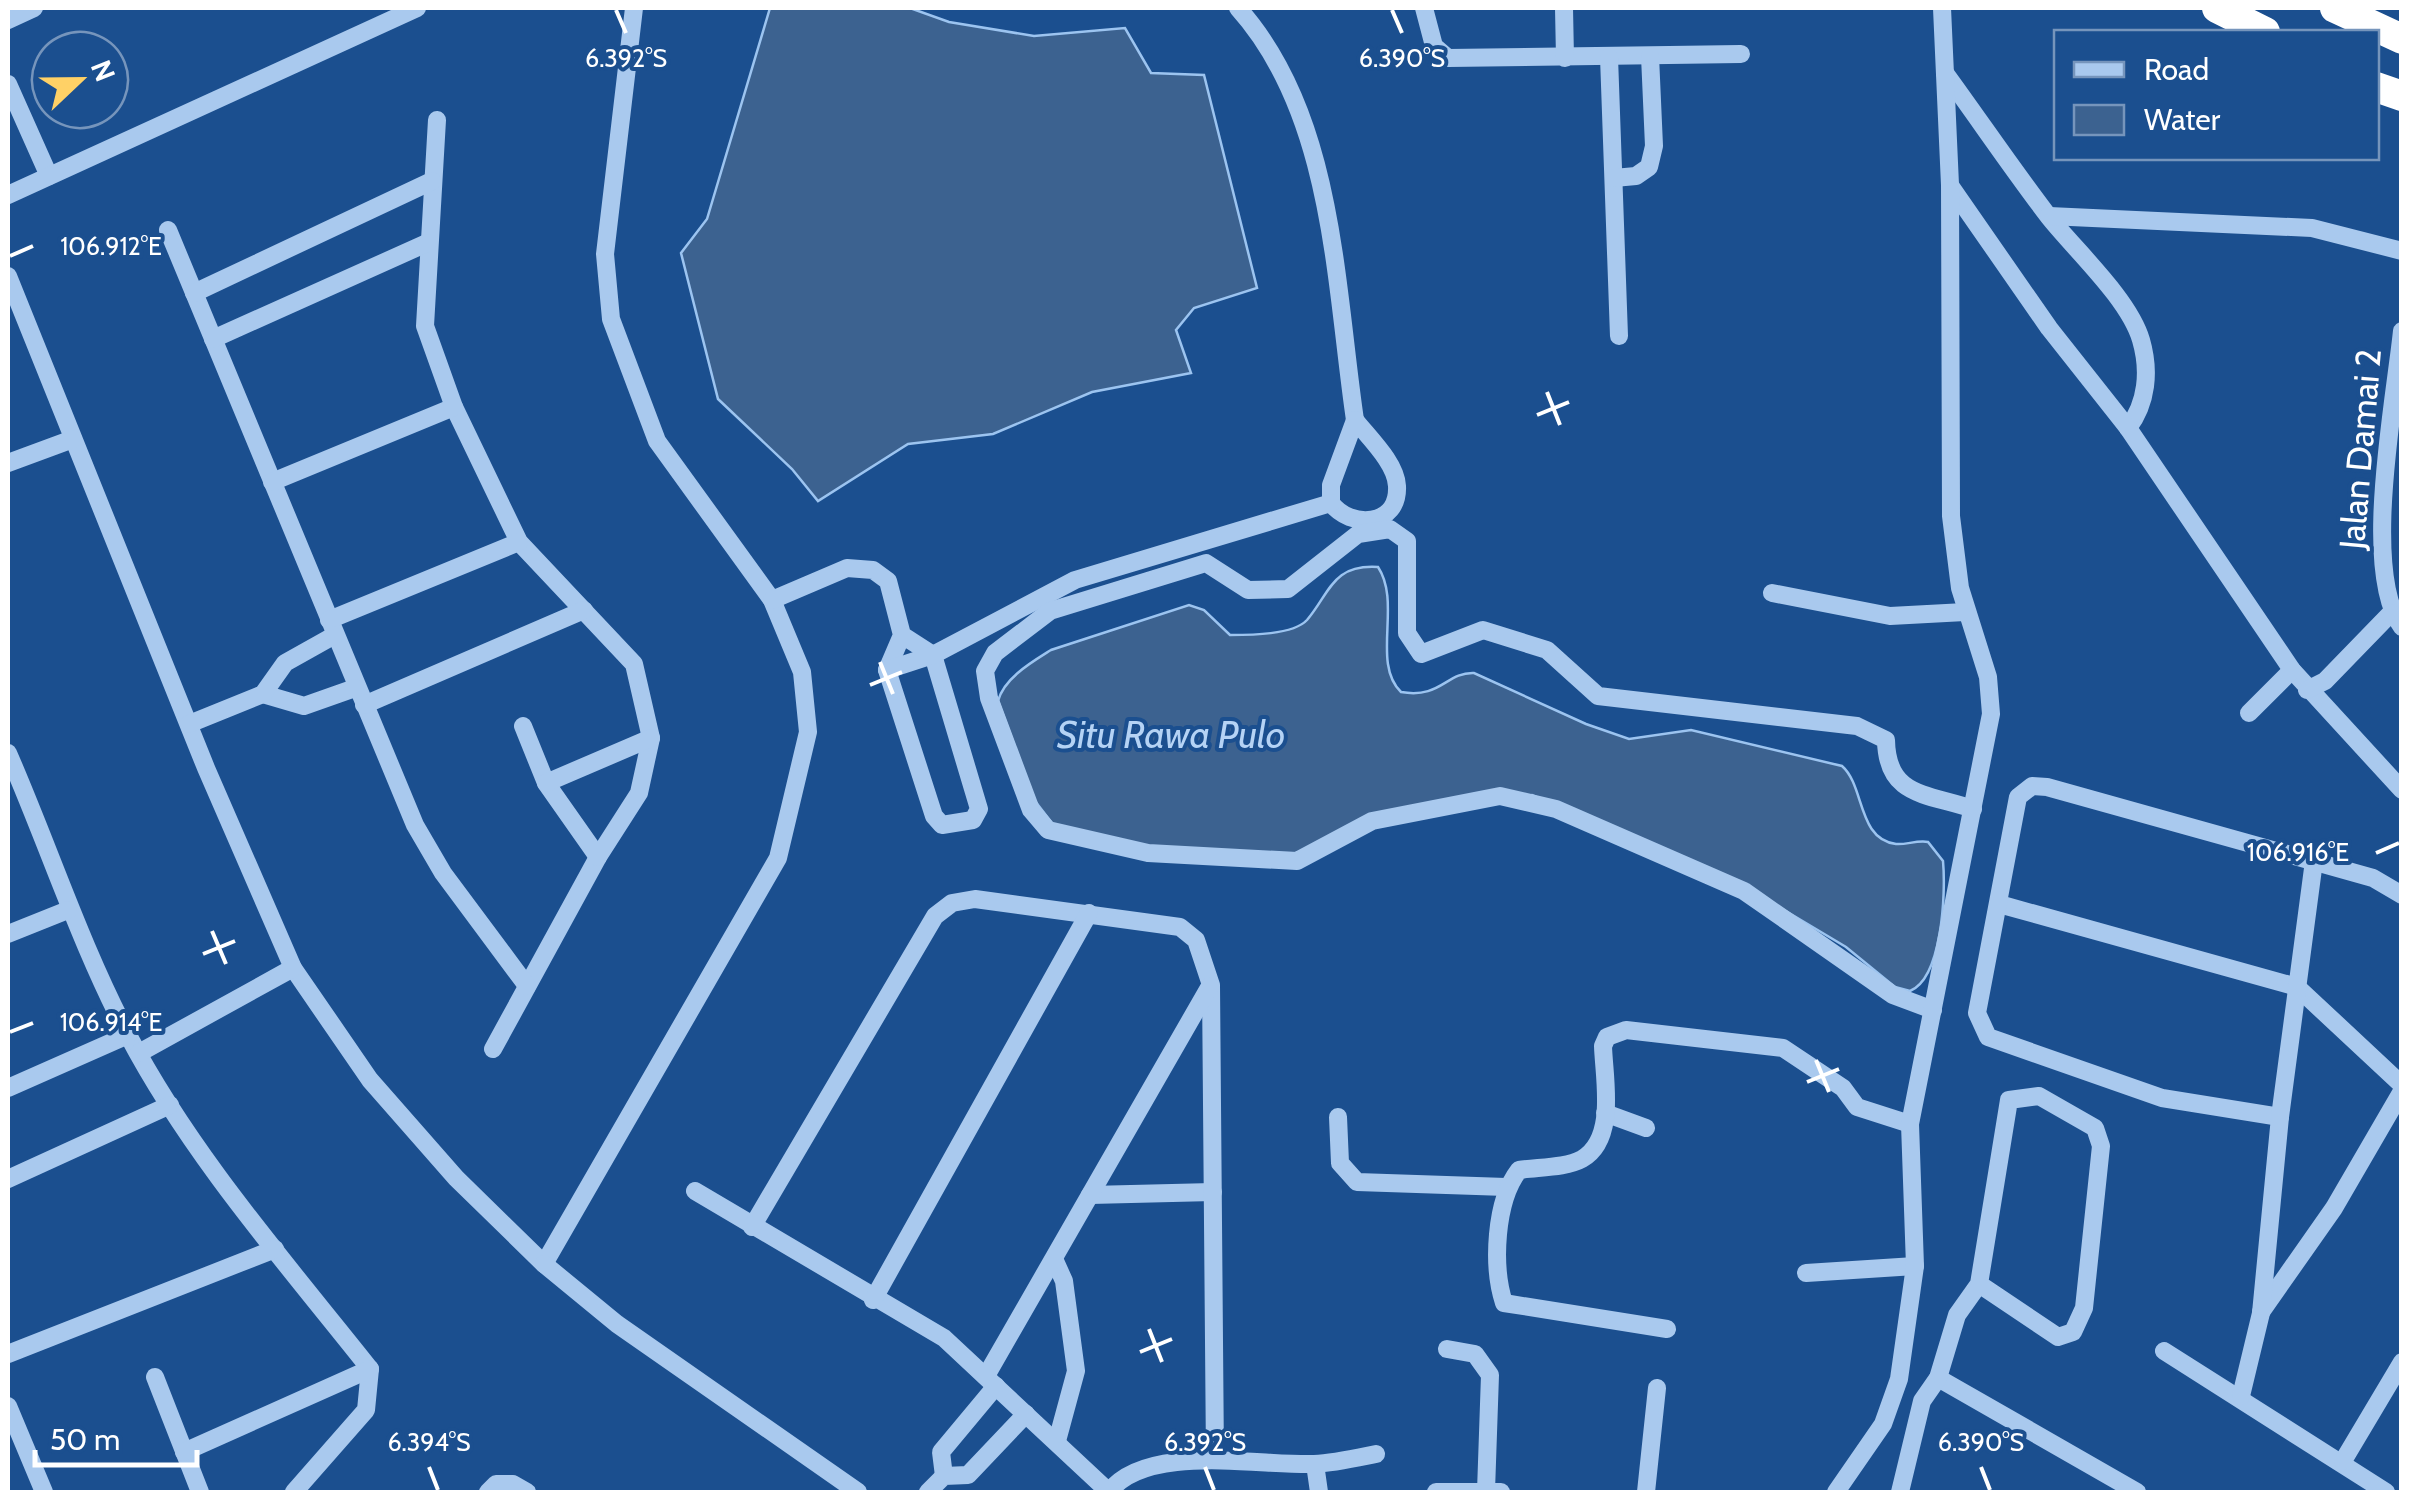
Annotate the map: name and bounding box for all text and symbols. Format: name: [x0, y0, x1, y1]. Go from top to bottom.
north arrow: [30, 30, 130, 130]
legend: [2054, 30, 2379, 160]
text: 6.392°S: [585, 43, 667, 73]
text: 6.390°S: [1359, 43, 1445, 73]
text: Road: [2144, 51, 2209, 88]
text: N: [84, 55, 123, 86]
text: Water: [2144, 101, 2221, 138]
text: 106.912°E: [60, 231, 162, 261]
street label: Jalan Damai 2: [2330, 347, 2390, 552]
water label: Situ Rawa Pulo: [1057, 711, 1285, 758]
text: 106.916°E: [2247, 837, 2349, 867]
text: 106.914°E: [60, 1007, 162, 1037]
scale bar: [35, 1405, 198, 1467]
text: 50 m: [50, 1421, 120, 1458]
text: 6.394°S: [387, 1427, 471, 1457]
text: 6.392°S: [1164, 1427, 1246, 1457]
text: 6.390°S: [1938, 1427, 2024, 1457]

